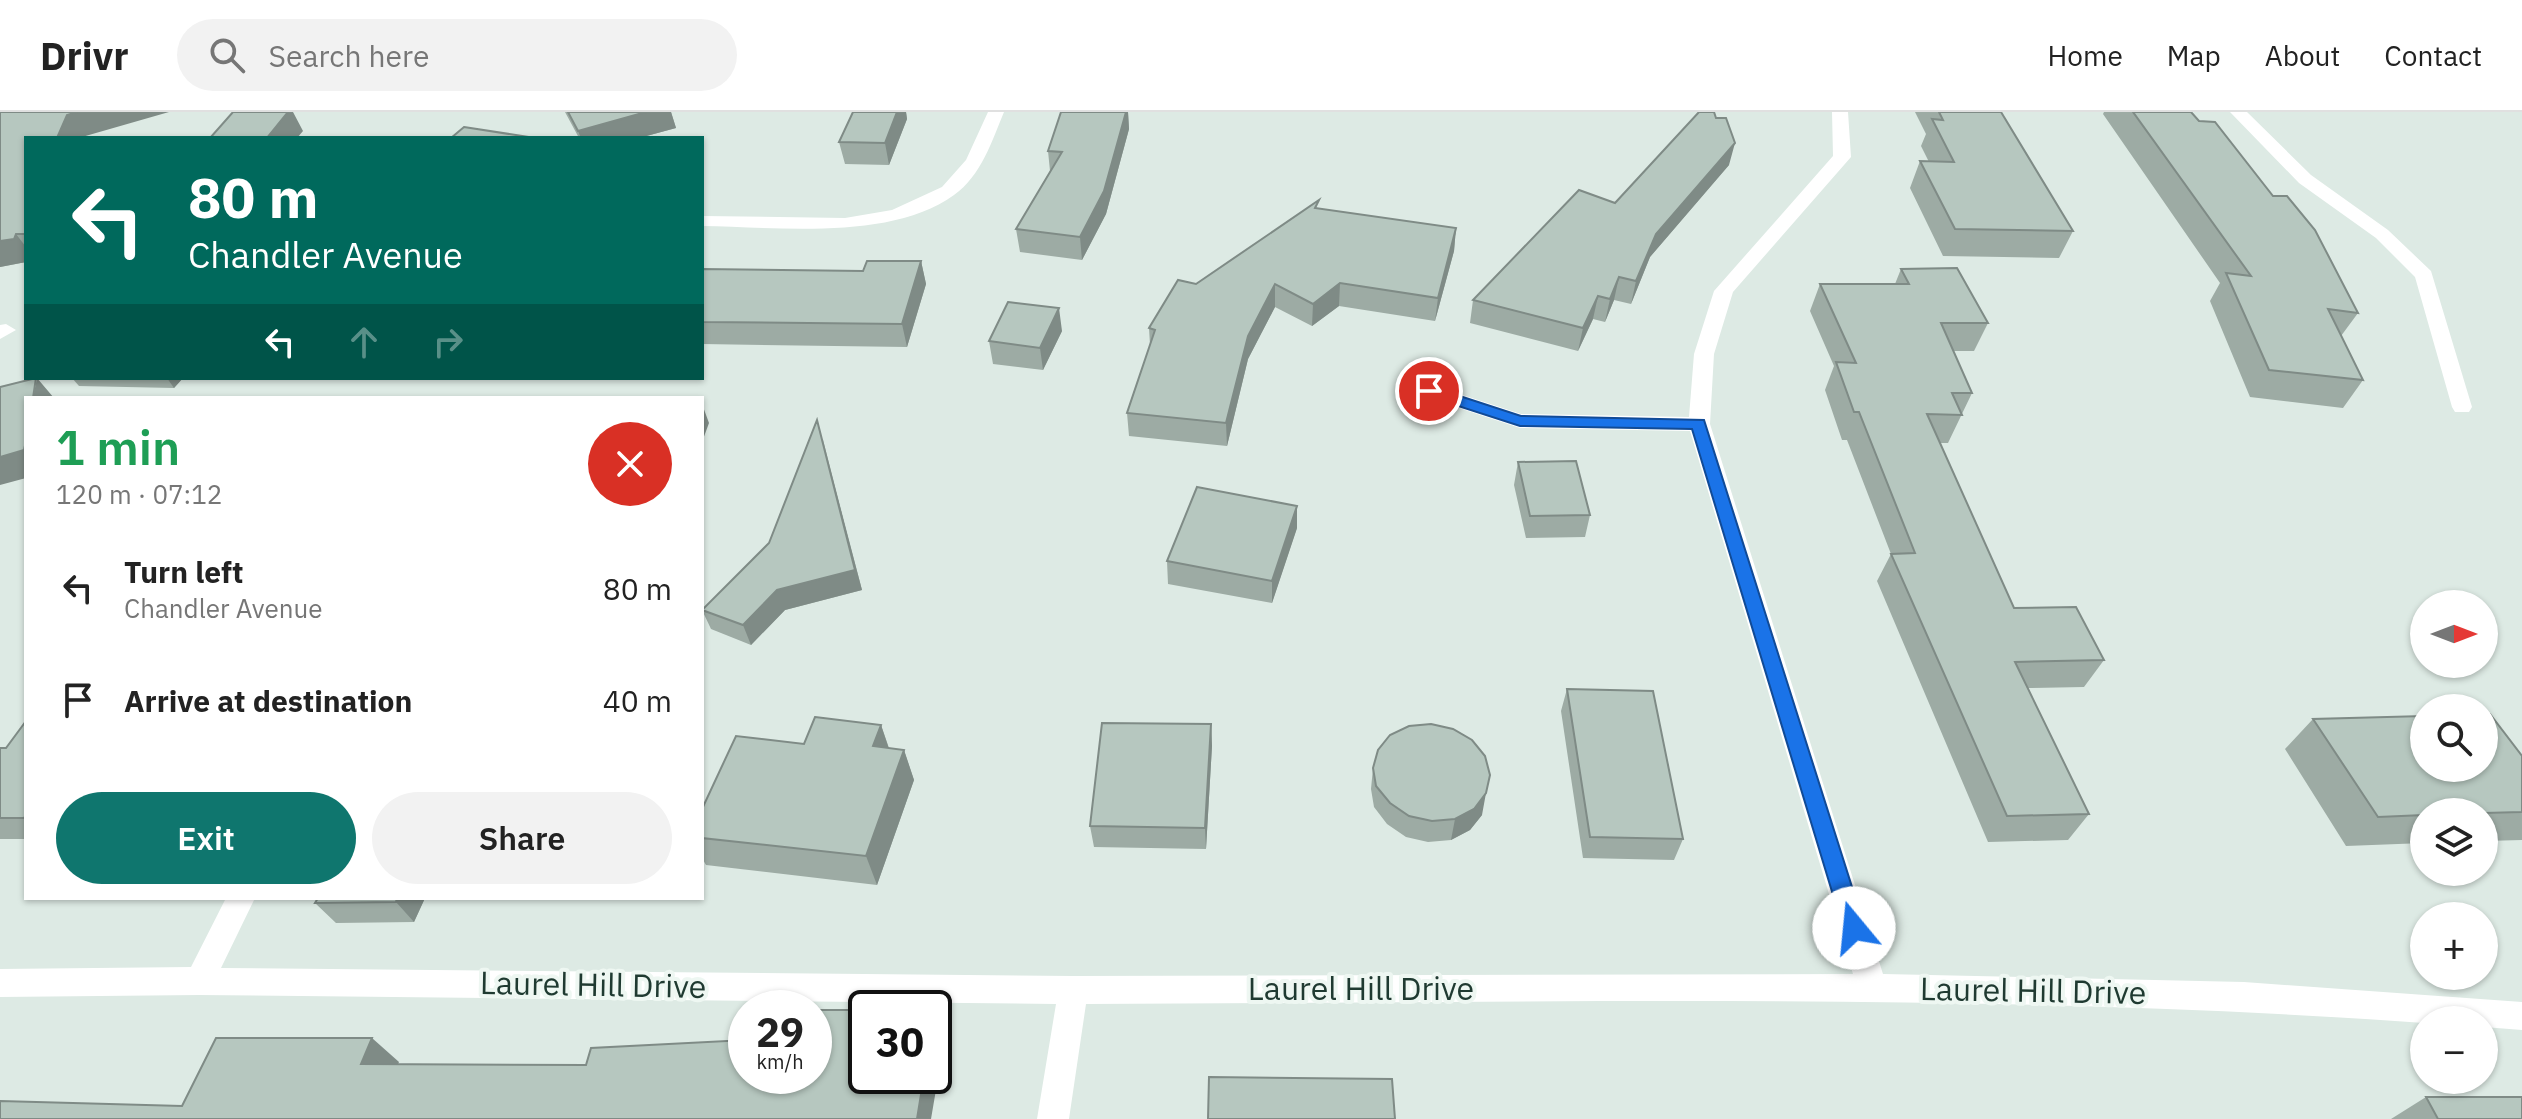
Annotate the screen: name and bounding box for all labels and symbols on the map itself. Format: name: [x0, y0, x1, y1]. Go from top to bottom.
pin: [1395, 357, 1463, 425]
north arrow: [2410, 590, 2498, 678]
position arrow: [1812, 886, 1896, 970]
street label: Laurel Hill Drive: [479, 961, 707, 1007]
street label: Laurel Hill Drive: [1248, 967, 1474, 1009]
street label: Laurel Hill Drive: [1919, 967, 2147, 1013]
speed limit sign: 30: [848, 990, 952, 1094]

